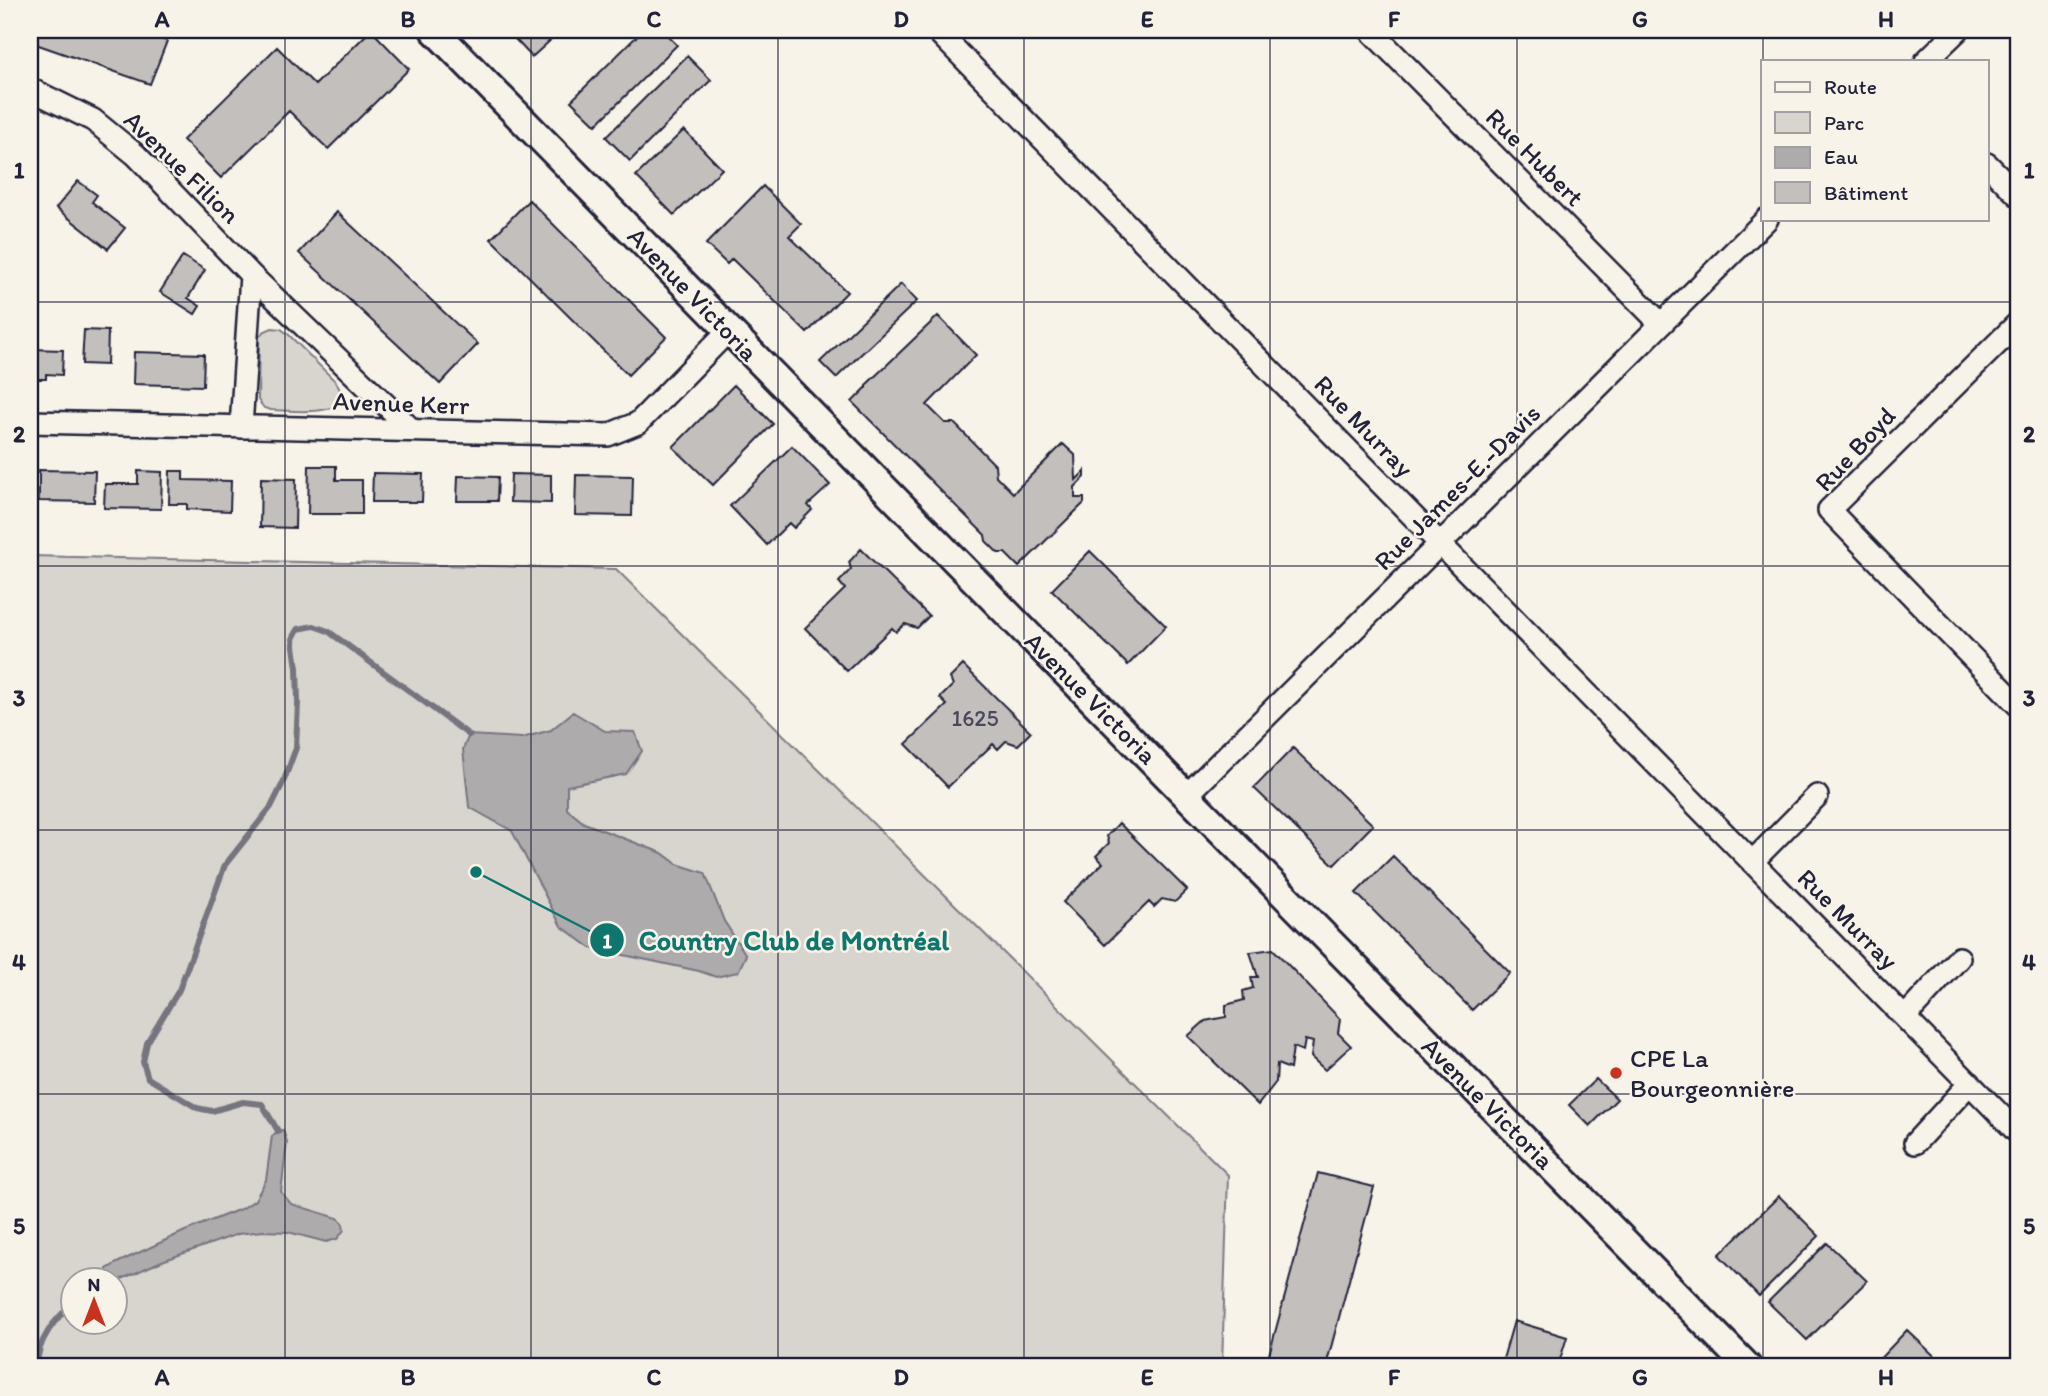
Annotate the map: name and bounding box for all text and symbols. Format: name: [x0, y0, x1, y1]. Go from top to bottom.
text: A: [154, 5, 170, 33]
text: B: [401, 5, 416, 33]
text: C: [647, 5, 662, 33]
text: D: [893, 5, 909, 33]
text: E: [1141, 5, 1154, 33]
text: F: [1388, 5, 1401, 33]
text: G: [1632, 5, 1648, 33]
text: H: [1878, 5, 1894, 33]
legend: [1761, 60, 1988, 220]
text: Route: [1824, 74, 1877, 99]
street label: Rue Hubert: [1479, 101, 1591, 213]
street label: Avenue Filion: [117, 104, 247, 230]
text: Parc: [1824, 110, 1864, 135]
text: Eau: [1824, 144, 1858, 169]
text: 1: [14, 156, 25, 184]
text: 1: [2024, 156, 2035, 184]
text: Bâtiment: [1824, 180, 1908, 205]
street label: Avenue Victoria: [621, 220, 765, 368]
street label: Rue Murray: [1307, 368, 1421, 484]
street label: Avenue Kerr: [332, 385, 471, 421]
street label: Rue James-E.-Davis: [1367, 397, 1547, 577]
street label: Rue Boyd: [1808, 400, 1902, 498]
text: 2: [13, 420, 26, 448]
text: 2: [2023, 420, 2036, 448]
street label: Avenue Victoria: [1018, 625, 1164, 771]
text: 3: [13, 684, 26, 712]
text: 3: [2023, 684, 2036, 712]
house number: 1625: [951, 704, 999, 732]
street label: Rue Murray: [1791, 862, 1905, 976]
callout: Country Club de Montréal: [590, 916, 963, 965]
text: Country Club de Montréal: [639, 923, 949, 957]
text: 1: [602, 928, 612, 953]
text: 4: [12, 948, 26, 976]
text: 4: [2022, 948, 2036, 976]
street label: Avenue Victoria: [1415, 1030, 1561, 1176]
place label: CPE La Bourgeonnière: [1630, 1042, 1795, 1104]
marker: CPE La Bourgeonnière: [1608, 1065, 1624, 1081]
text: 5: [13, 1212, 25, 1240]
text: 5: [2023, 1212, 2035, 1240]
north arrow: [60, 1266, 130, 1336]
text: N: [88, 1273, 100, 1296]
text: A: [154, 1363, 170, 1391]
text: B: [401, 1363, 416, 1391]
text: C: [647, 1363, 662, 1391]
text: D: [893, 1363, 909, 1391]
text: E: [1141, 1363, 1154, 1391]
text: F: [1388, 1363, 1401, 1391]
text: G: [1632, 1363, 1648, 1391]
text: H: [1878, 1363, 1894, 1391]

